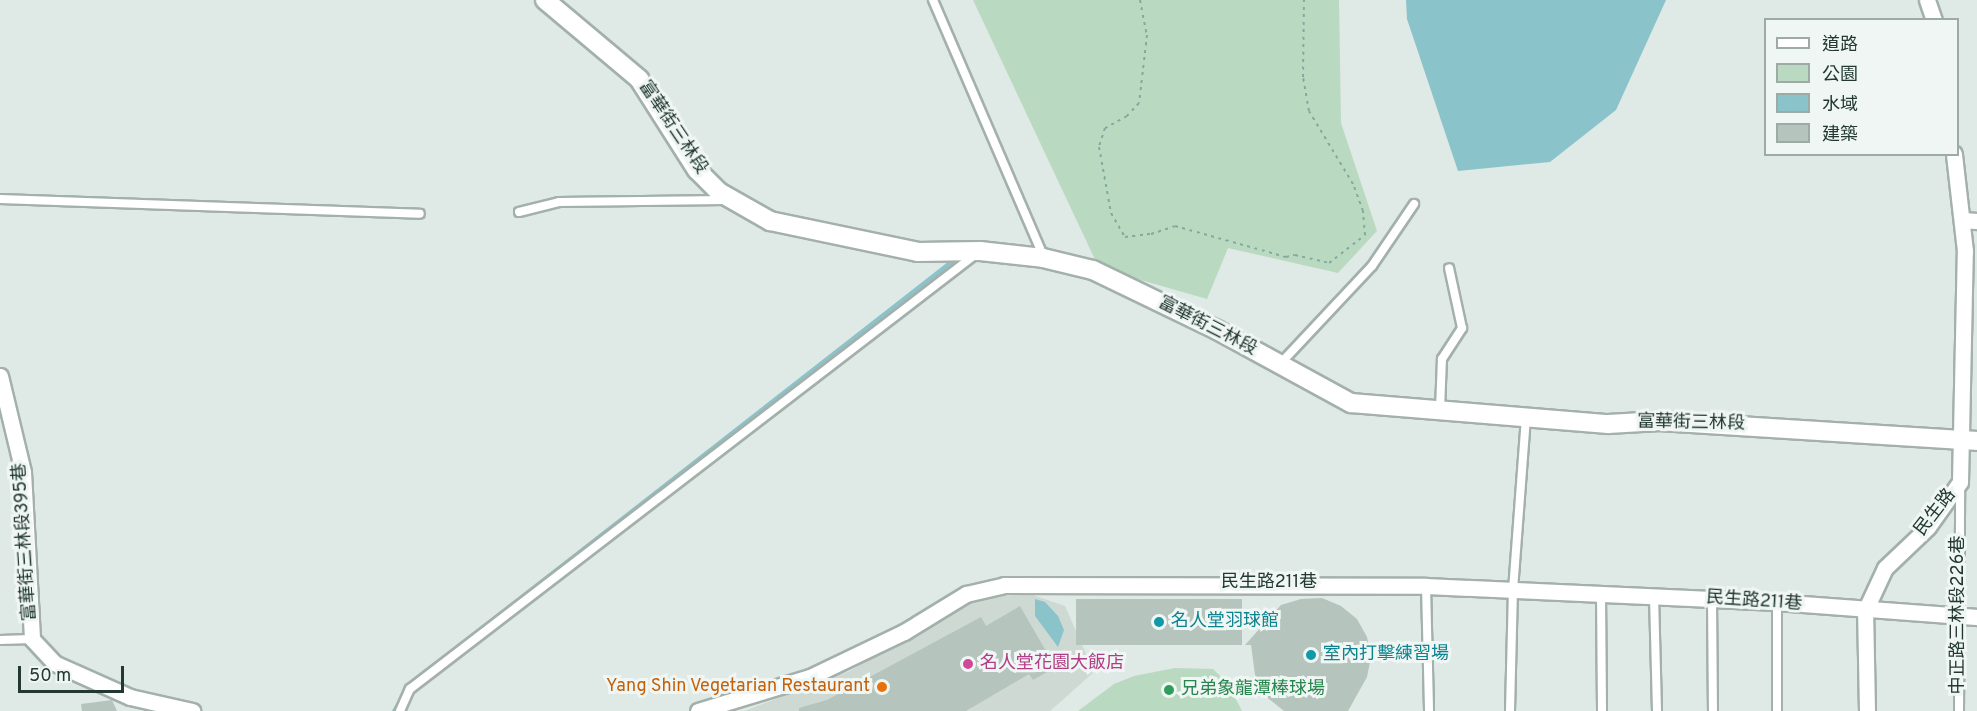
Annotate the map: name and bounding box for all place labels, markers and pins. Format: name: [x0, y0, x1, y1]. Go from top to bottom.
place label: 名人堂羽球館: [1171, 611, 1279, 633]
marker: 名人堂羽球館: [1152, 615, 1166, 629]
place label: 室內打擊練習場: [1323, 644, 1449, 666]
marker: 室內打擊練習場: [1304, 648, 1318, 662]
place label: 名人堂花園大飯店: [980, 653, 1124, 675]
marker: 名人堂花園大飯店: [961, 657, 975, 671]
place label: Yang Shin Vegetarian Restaurant: [605, 676, 870, 698]
place label: 兄弟象龍潭棒球場: [1181, 679, 1325, 701]
marker: Yang Shin Vegetarian Restaurant: [875, 680, 889, 694]
marker: 兄弟象龍潭棒球場: [1162, 683, 1176, 697]

